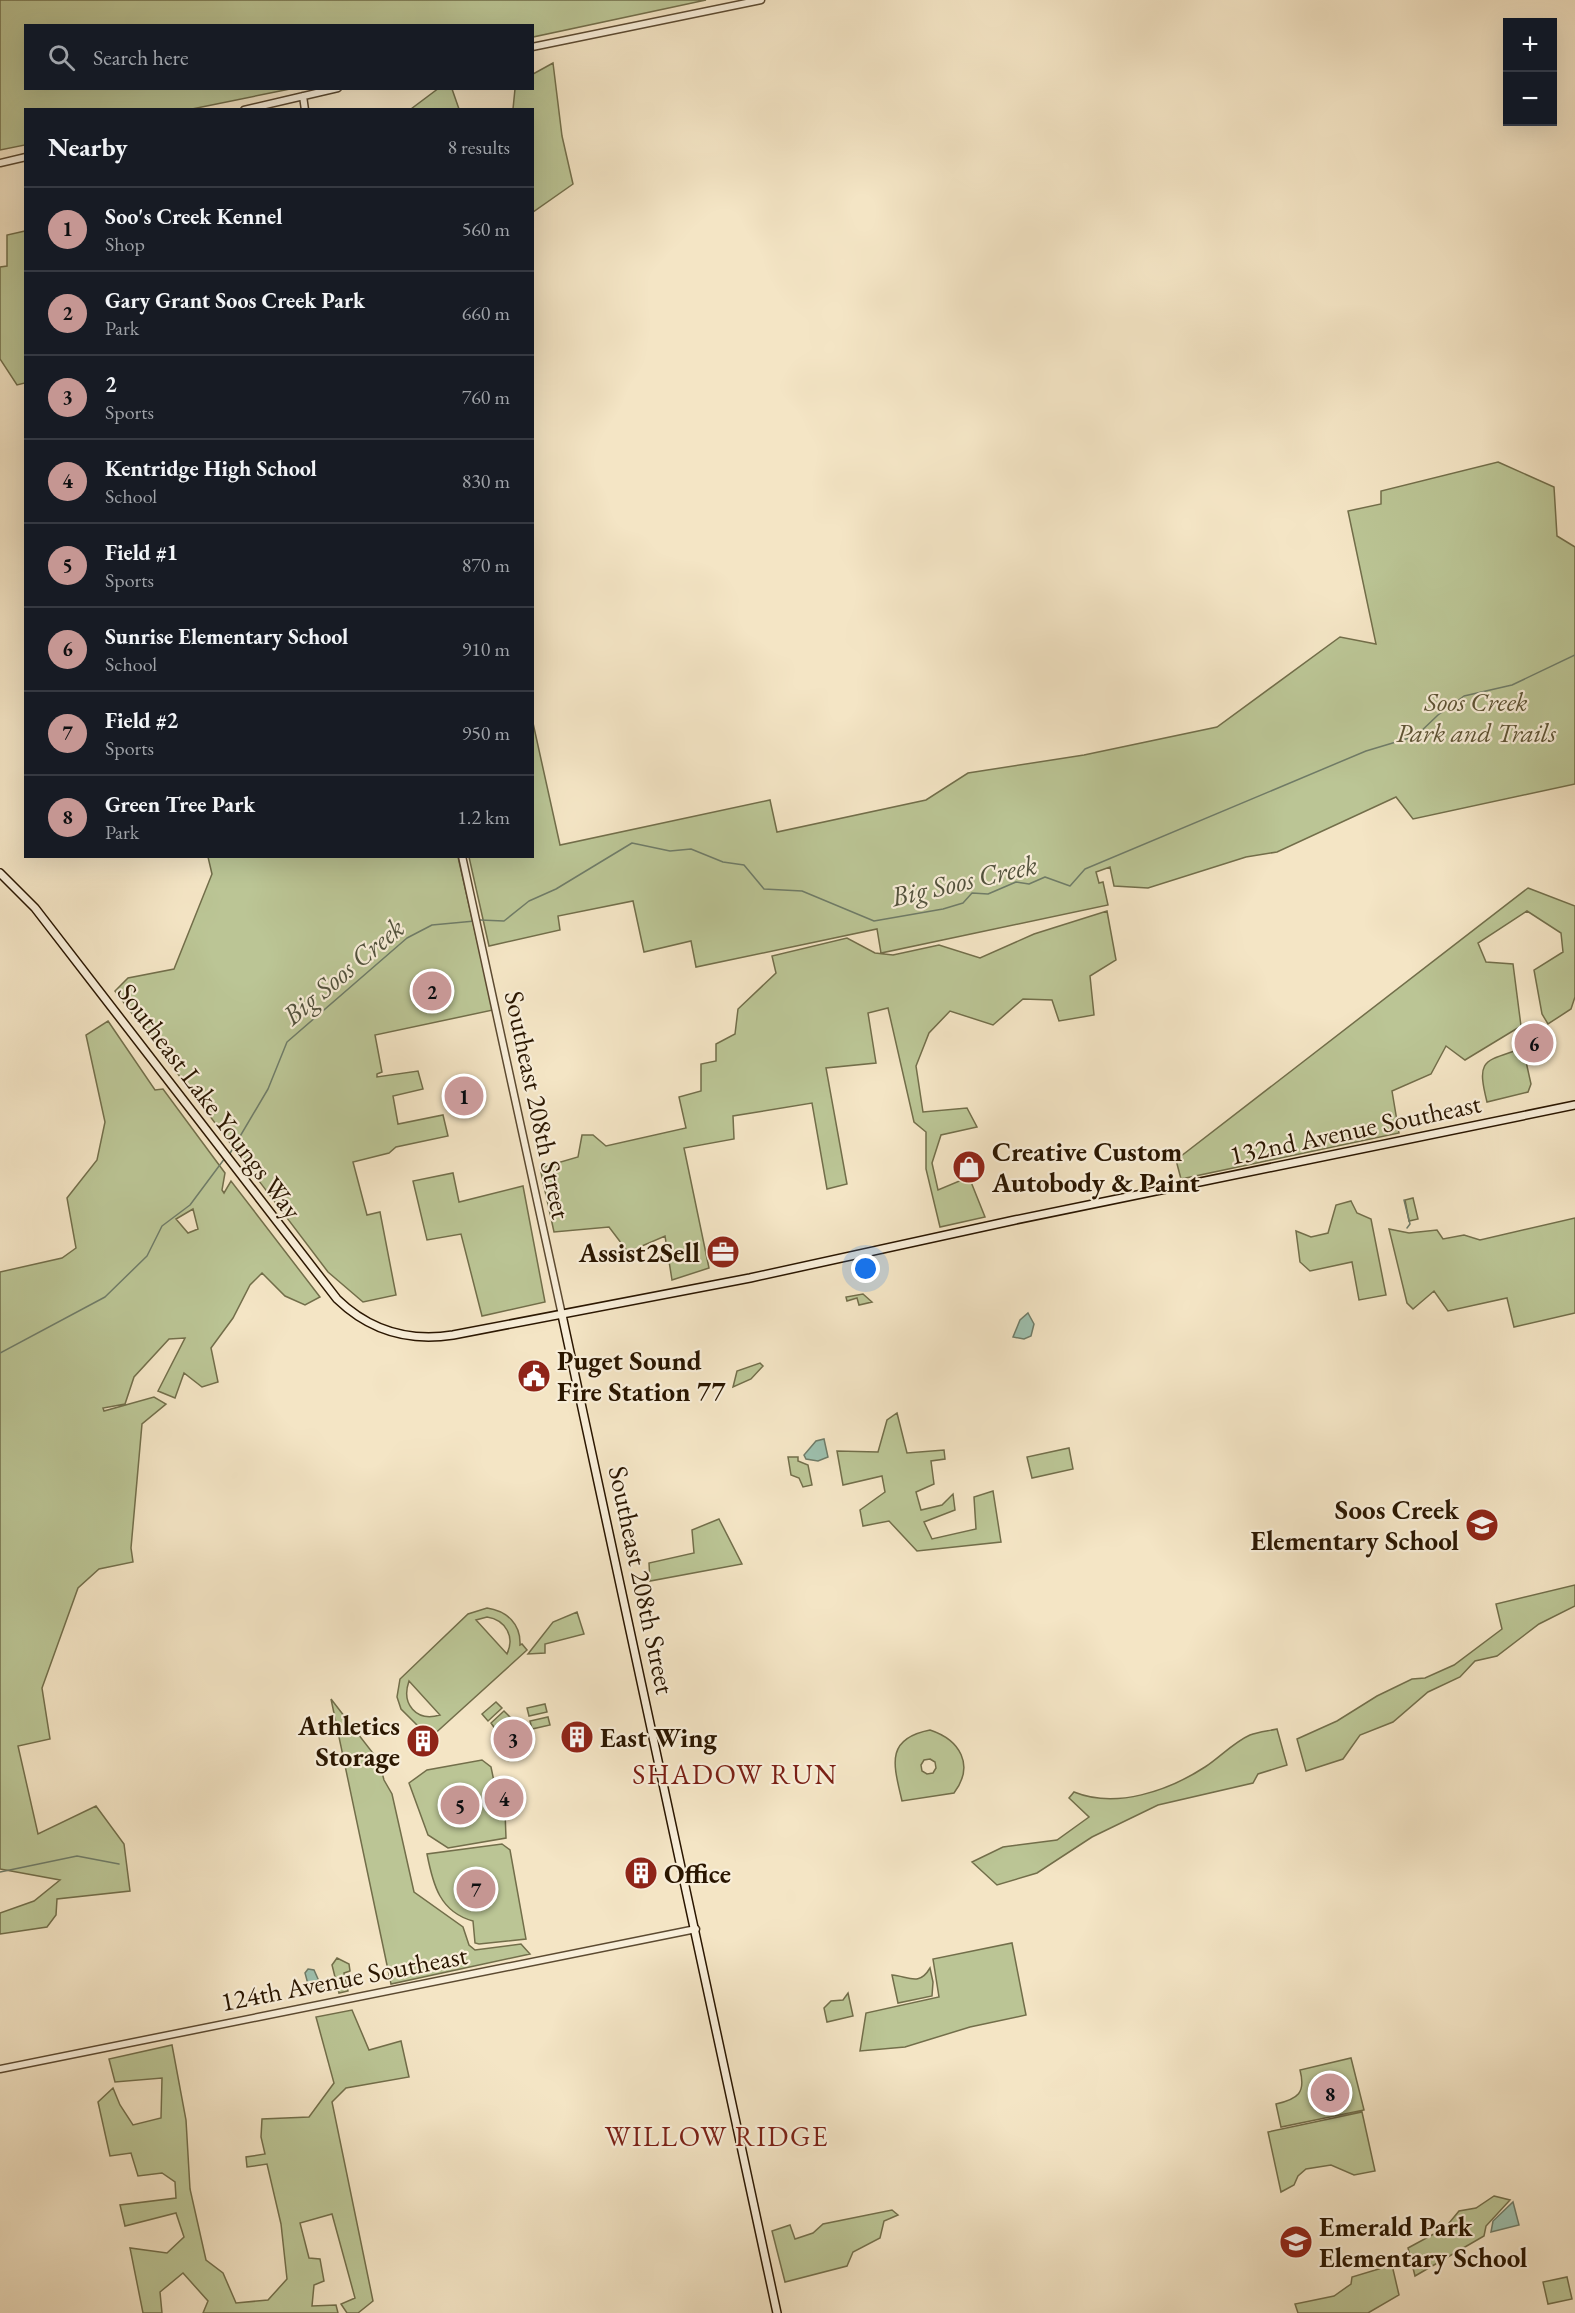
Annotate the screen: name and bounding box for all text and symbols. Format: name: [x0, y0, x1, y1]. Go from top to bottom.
map controls: [1503, 18, 1557, 126]
button: +: [1503, 18, 1557, 72]
search box: [24, 24, 534, 90]
icon: search: [45, 41, 78, 74]
text: Search here: [93, 43, 188, 72]
button: −: [1503, 72, 1557, 126]
text: Nearby: [48, 130, 128, 164]
text: 8 results: [447, 134, 510, 160]
text: Soo's Creek Kennel: [105, 202, 282, 231]
text: 1: [62, 216, 73, 242]
text: 560 m: [462, 216, 510, 242]
text: Shop: [105, 231, 145, 257]
text: Gary Grant Soos Creek Park: [105, 286, 365, 315]
text: 2: [62, 300, 73, 326]
text: 660 m: [462, 300, 510, 326]
text: Park: [105, 315, 139, 341]
text: 2: [105, 370, 117, 399]
text: 3: [62, 384, 73, 410]
text: 760 m: [462, 384, 510, 410]
text: Sports: [105, 399, 154, 425]
text: Kentridge High School: [105, 454, 317, 483]
text: 4: [62, 468, 73, 494]
text: 830 m: [462, 468, 510, 494]
text: School: [105, 483, 157, 509]
text: Field #1: [105, 538, 178, 567]
text: 5: [62, 552, 73, 578]
text: 870 m: [462, 552, 510, 578]
text: Sports: [105, 567, 154, 593]
text: Sunrise Elementary School: [105, 622, 348, 651]
text: 6: [62, 636, 73, 662]
text: 910 m: [462, 636, 510, 662]
text: School: [105, 651, 157, 677]
park label: Soos Creek Park and Trails: [1396, 684, 1557, 750]
text: Field #2: [105, 706, 178, 735]
text: 7: [62, 720, 73, 746]
text: 950 m: [462, 720, 510, 746]
text: Sports: [105, 735, 154, 761]
text: Green Tree Park: [105, 790, 255, 819]
text: 8: [62, 804, 73, 830]
text: 1.2 km: [457, 804, 510, 830]
text: Park: [105, 819, 139, 845]
water label: Big Soos Creek: [887, 846, 1041, 914]
water label: Big Soos Creek: [274, 909, 412, 1033]
pin: 2: [412, 968, 452, 1014]
street label: Southeast Lake Youngs Way: [110, 976, 310, 1226]
street label: Southeast 208th Street: [497, 988, 579, 1223]
pin: 6: [1514, 1020, 1553, 1066]
pin: 1: [444, 1074, 484, 1118]
street label: 132nd Avenue Southeast: [1226, 1085, 1484, 1173]
place label: Creative Custom Autobody & Paint: [991, 1134, 1200, 1200]
shop icon: Creative Custom Autobody & Paint: [951, 1149, 987, 1185]
office icon: Assist2Sell: [705, 1234, 741, 1270]
place label: Assist2Sell: [578, 1235, 700, 1270]
your location: [851, 1254, 880, 1283]
place label: Puget Sound Fire Station 77: [557, 1343, 726, 1409]
public building icon: Puget Sound Fire Station 77: [516, 1358, 552, 1394]
street label: Southeast 208th Street: [601, 1463, 683, 1698]
place label: Soos Creek Elementary School: [1250, 1492, 1460, 1558]
school or university icon: Soos Creek Elementary School: [1464, 1507, 1500, 1543]
place label: Athletics Storage: [297, 1708, 400, 1774]
pin: 3: [494, 1716, 532, 1762]
building icon: East Wing: [559, 1719, 595, 1755]
place label: East Wing: [600, 1720, 717, 1755]
building icon: Athletics Storage: [405, 1723, 441, 1759]
district label: SHADOW RUN: [632, 1756, 838, 1792]
pin: 4: [484, 1776, 524, 1820]
pin: 5: [440, 1782, 480, 1828]
building icon: Office: [623, 1855, 659, 1891]
place label: Office: [664, 1856, 731, 1891]
pin: 7: [456, 1866, 496, 1912]
street label: 124th Avenue Southeast: [218, 1937, 471, 2019]
pin: 8: [1310, 2070, 1350, 2116]
district label: WILLOW RIDGE: [605, 2118, 829, 2154]
place label: Emerald Park Elementary School: [1319, 2209, 1528, 2275]
school or university icon: Emerald Park Elementary School: [1278, 2224, 1314, 2260]

